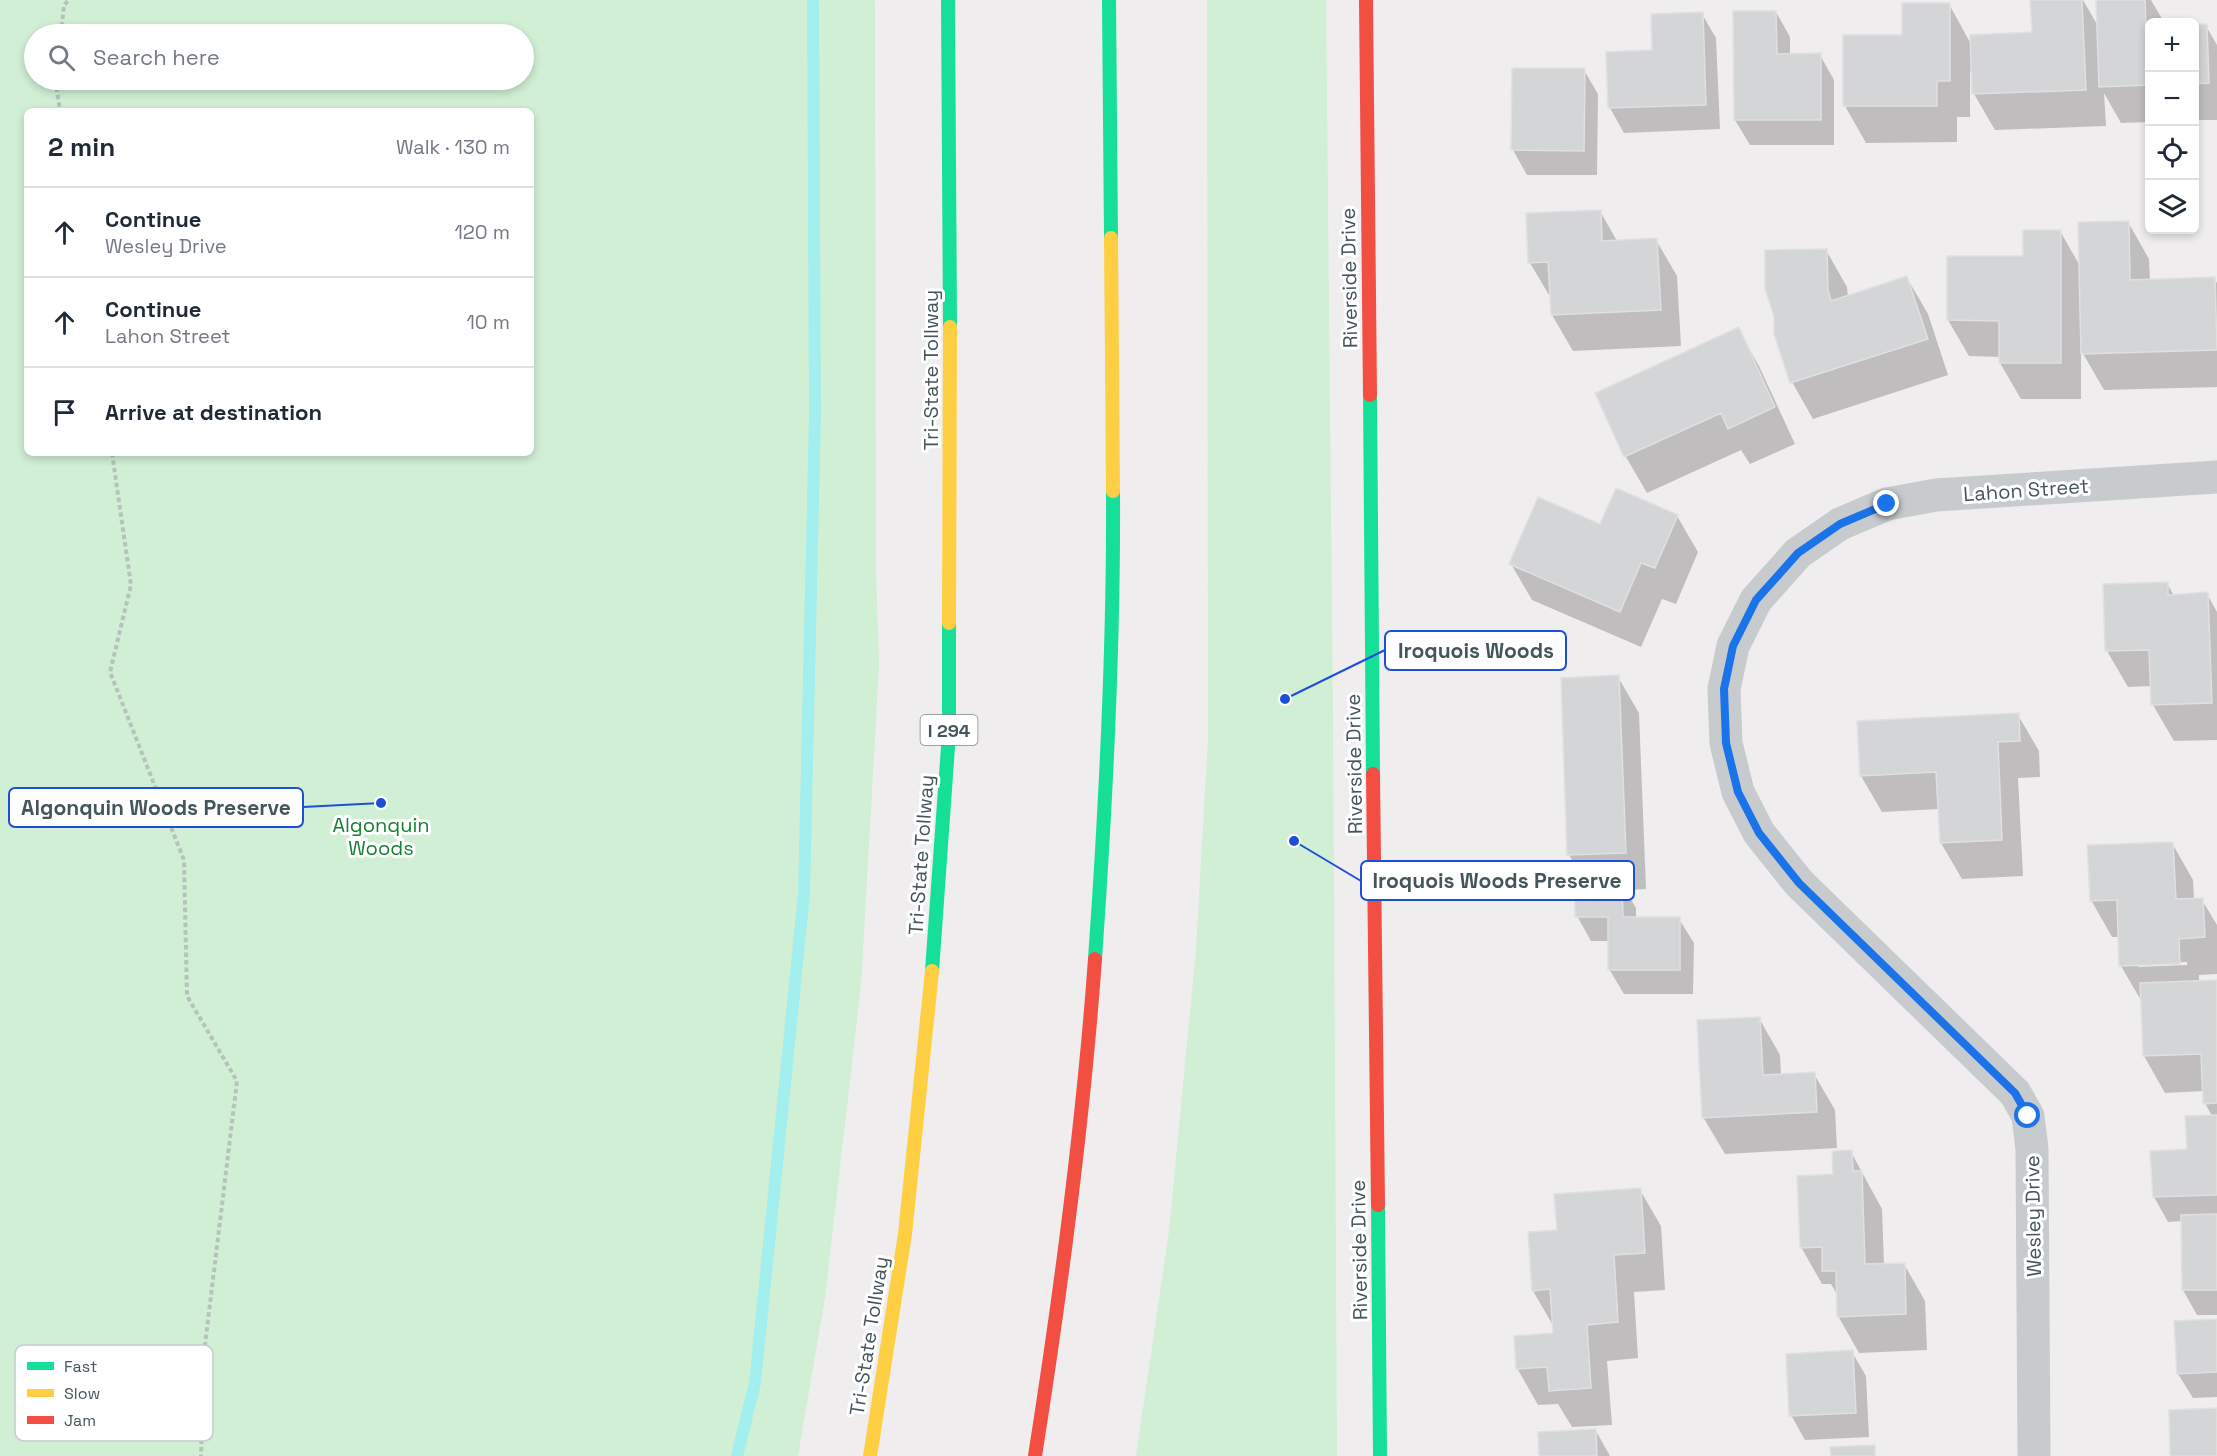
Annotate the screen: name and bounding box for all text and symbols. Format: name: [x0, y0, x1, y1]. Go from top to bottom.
map controls: [2145, 18, 2199, 234]
button: +: [2145, 18, 2199, 72]
search box: [24, 24, 534, 90]
icon: search: [45, 41, 78, 74]
text: Search here: [93, 43, 220, 71]
button: −: [2145, 72, 2199, 126]
button: locate: [2145, 126, 2199, 180]
text: 2 min: [48, 130, 115, 164]
text: Walk · 130 m: [396, 134, 510, 160]
button: layers: [2145, 180, 2199, 234]
text: Continue: [105, 205, 201, 233]
street label: Riverside Drive: [1335, 208, 1363, 348]
icon: ahead: [48, 216, 81, 249]
text: 120 m: [454, 219, 510, 245]
text: Wesley Drive: [105, 233, 227, 259]
street label: Tri-State Tollway: [918, 290, 944, 450]
text: Continue: [105, 295, 201, 323]
icon: ahead: [48, 306, 81, 339]
text: 10 m: [466, 309, 510, 335]
text: Lahon Street: [105, 323, 231, 349]
icon: arrive: [48, 396, 81, 429]
text: Arrive at destination: [105, 398, 322, 426]
street label: Lahon Street: [1962, 473, 2090, 507]
route end: [1873, 490, 1899, 516]
callout: Iroquois Woods: [1385, 631, 1566, 670]
text: Iroquois Woods: [1398, 637, 1554, 664]
street label: Riverside Drive: [1340, 694, 1368, 834]
road number: I 294: [920, 715, 978, 745]
street label: Tri-State Tollway: [902, 774, 940, 936]
callout: Algonquin Woods Preserve: [9, 788, 303, 827]
text: Algonquin Woods Preserve: [21, 794, 291, 821]
park label: Algonquin Woods: [332, 812, 430, 861]
callout: Iroquois Woods Preserve: [1361, 861, 1634, 900]
text: Iroquois Woods Preserve: [1373, 867, 1622, 894]
route start: [2014, 1102, 2040, 1128]
street label: Wesley Drive: [2019, 1155, 2047, 1277]
street label: Riverside Drive: [1345, 1180, 1373, 1320]
street label: Tri-State Tollway: [844, 1255, 894, 1417]
legend: [15, 1345, 213, 1441]
text: Fast: [64, 1356, 97, 1377]
text: Slow: [64, 1383, 100, 1404]
text: Jam: [64, 1410, 96, 1431]

